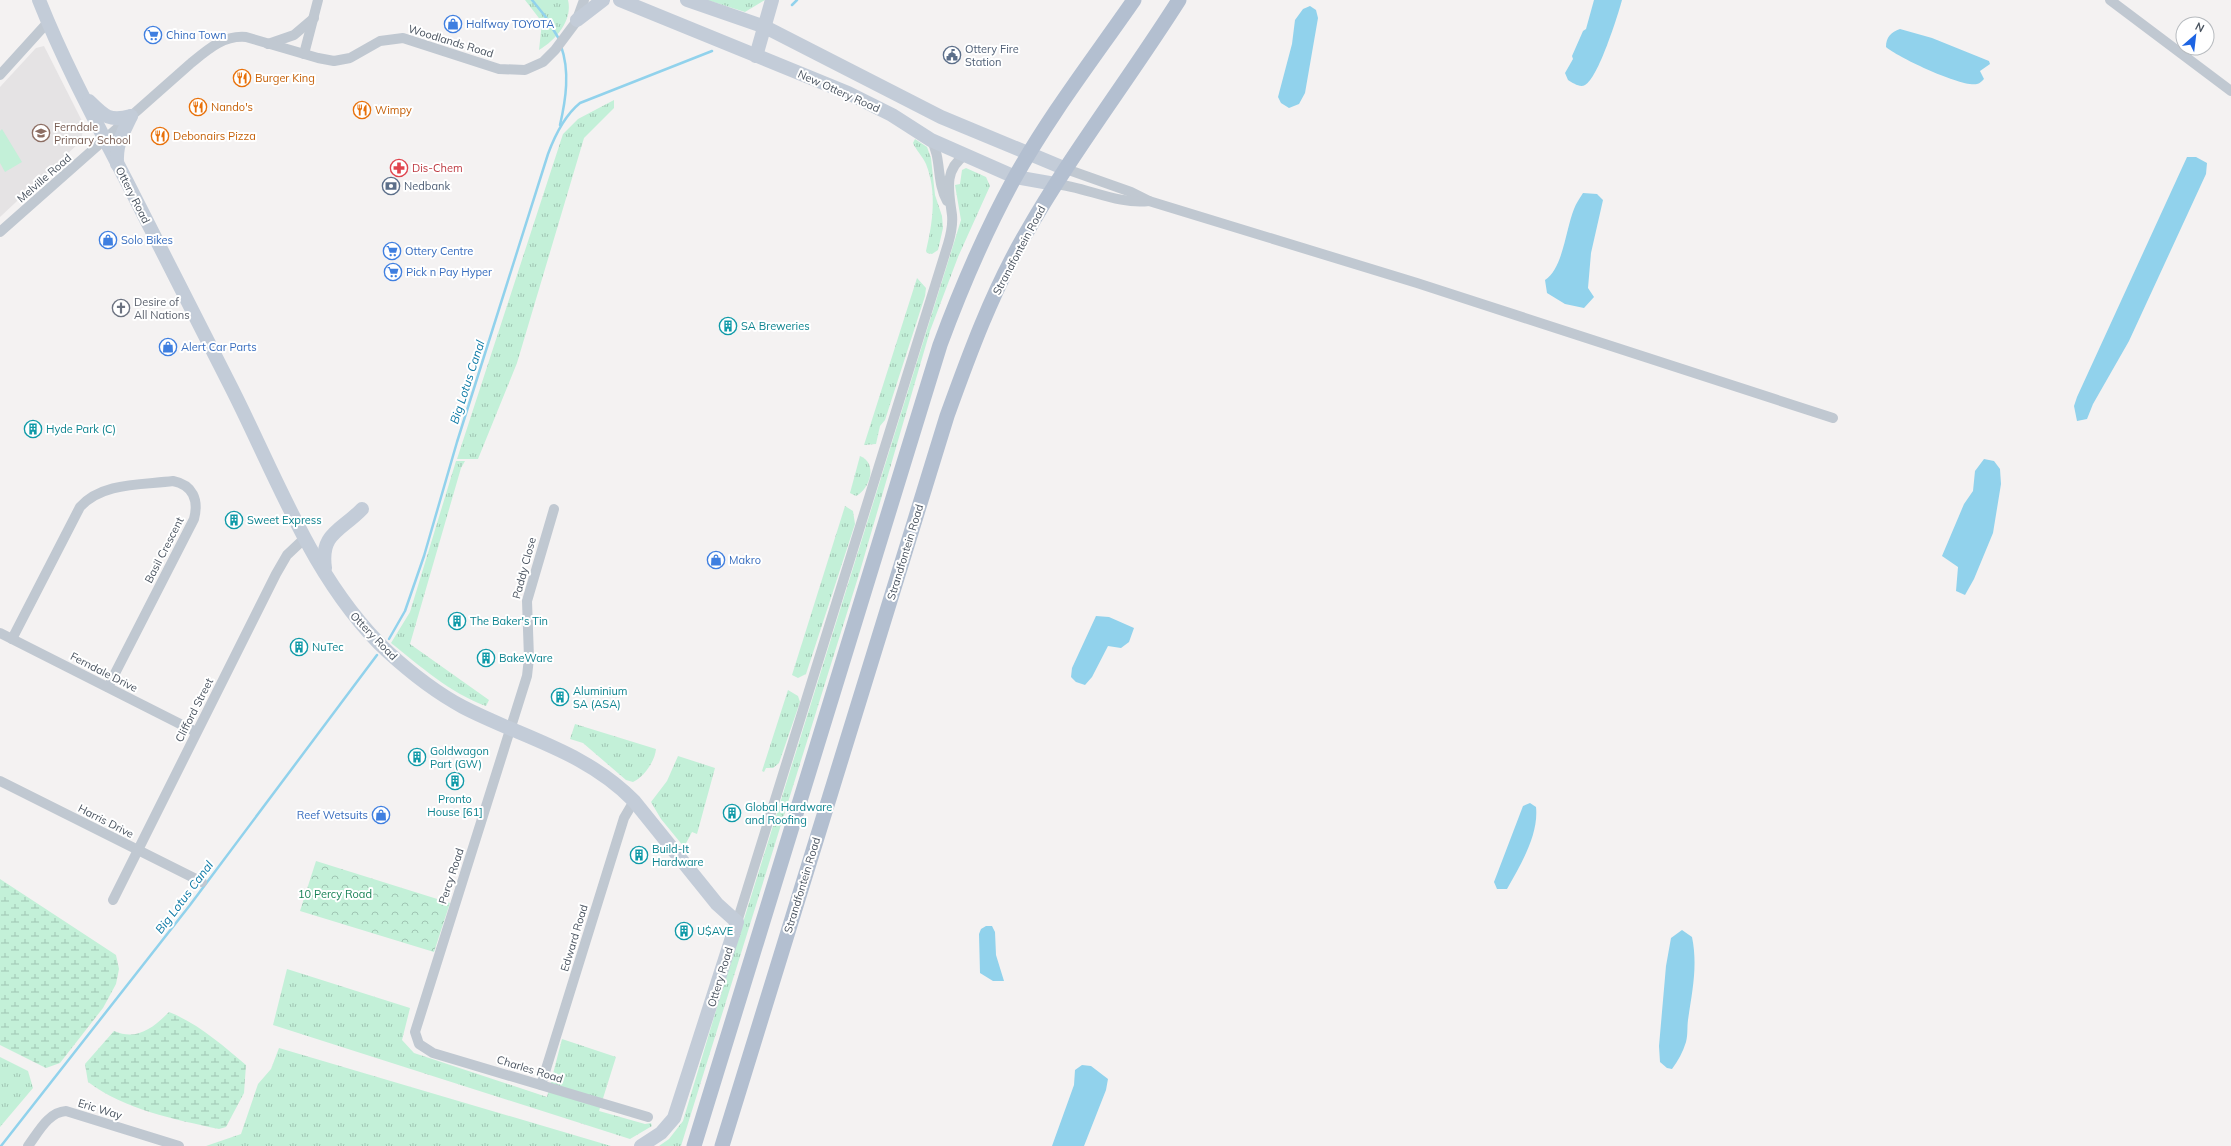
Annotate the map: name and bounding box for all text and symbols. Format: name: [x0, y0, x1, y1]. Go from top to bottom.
shop icon: Halfway TOYOTA: [443, 14, 463, 34]
north arrow: [2175, 16, 2215, 56]
place label: Halfway TOYOTA: [466, 17, 554, 31]
text: N: [2193, 19, 2207, 35]
street label: Woodlands Road: [407, 21, 495, 61]
supermarket icon: China Town: [143, 25, 163, 45]
place label: China Town: [166, 28, 227, 42]
place label: Ottery Fire Station: [965, 42, 1019, 69]
public building icon: Ottery Fire Station: [942, 45, 962, 65]
street label: New Ottery Road: [796, 67, 882, 115]
restaurant icon: Burger King: [232, 68, 252, 88]
place label: Burger King: [255, 71, 315, 85]
restaurant icon: Nando's: [188, 97, 208, 117]
place label: Nando's: [211, 100, 253, 114]
restaurant icon: Wimpy: [352, 100, 372, 120]
place label: Wimpy: [375, 103, 412, 117]
place label: Ferndale Primary School: [54, 120, 131, 147]
school or university icon: Ferndale Primary School: [31, 123, 51, 143]
restaurant icon: Debonairs Pizza: [150, 126, 170, 146]
place label: Debonairs Pizza: [173, 129, 256, 143]
street label: Melville Road: [14, 151, 74, 205]
pharmacy icon: Dis-Chem: [389, 158, 409, 178]
place label: Dis-Chem: [412, 161, 463, 175]
street label: Ottery Road: [113, 164, 153, 226]
bank icon: Nedbank: [381, 176, 401, 196]
place label: Nedbank: [404, 179, 450, 193]
street label: Strandfontein Road: [990, 203, 1048, 297]
shop icon: Solo Bikes: [98, 230, 118, 250]
place label: Solo Bikes: [121, 233, 173, 247]
supermarket icon: Ottery Centre: [382, 241, 402, 261]
place label: Ottery Centre: [405, 244, 473, 258]
supermarket icon: Pick n Pay Hyper: [383, 262, 403, 282]
place label: Pick n Pay Hyper: [406, 265, 492, 279]
place label: Desire of All Nations: [134, 295, 190, 322]
church icon: Desire of All Nations: [111, 298, 131, 318]
building icon: SA Breweries: [718, 316, 738, 336]
place label: SA Breweries: [741, 319, 810, 333]
shop icon: Alert Car Parts: [158, 337, 178, 357]
water label: Big Lotus Canal: [446, 338, 488, 426]
place label: Alert Car Parts: [181, 340, 257, 354]
building icon: Hyde Park (C): [23, 419, 43, 439]
place label: Hyde Park (C): [46, 422, 116, 436]
street label: Strandfontein Road: [884, 502, 926, 602]
building icon: Sweet Express: [224, 510, 244, 530]
place label: Sweet Express: [247, 513, 322, 527]
street label: Basil Crescent: [141, 515, 187, 585]
street label: Paddy Close: [509, 536, 539, 600]
shop icon: Makro: [706, 550, 726, 570]
place label: Makro: [729, 553, 761, 567]
street label: Ottery Road: [347, 609, 401, 663]
building icon: The Baker's Tin: [447, 611, 467, 631]
place label: The Baker's Tin: [470, 614, 548, 628]
building icon: NuTec: [289, 637, 309, 657]
place label: NuTec: [312, 640, 344, 654]
building icon: BakeWare: [476, 648, 496, 668]
street label: Ferndale Drive: [68, 649, 140, 695]
place label: BakeWare: [499, 651, 553, 665]
street label: Clifford Street: [172, 676, 216, 744]
place label: Aluminium SA (ASA): [573, 684, 627, 711]
building icon: Aluminium SA (ASA): [550, 687, 570, 707]
place label: Goldwagon Part (GW): [430, 744, 489, 771]
building icon: Goldwagon Part (GW): [407, 747, 427, 767]
building icon: Pronto House [61]: [445, 771, 465, 791]
place label: Pronto House [61]: [427, 792, 483, 819]
place label: Global Hardware and Roofing: [745, 800, 832, 827]
street label: Harris Drive: [76, 801, 136, 841]
building icon: Global Hardware and Roofing: [722, 803, 742, 823]
shop icon: Reef Wetsuits: [371, 805, 391, 825]
place label: Reef Wetsuits: [297, 808, 368, 822]
street label: Strandfontein Road: [781, 835, 823, 935]
place label: Build-It Hardware: [652, 842, 704, 869]
building icon: Build-It Hardware: [629, 845, 649, 865]
street label: Percy Road: [435, 846, 467, 906]
water label: Big Lotus Canal: [152, 858, 216, 936]
park label: 10 Percy Road: [298, 887, 372, 901]
street label: Edward Road: [557, 903, 591, 973]
building icon: U$AVE: [674, 921, 694, 941]
place label: U$AVE: [697, 924, 733, 938]
street label: Ottery Road: [704, 945, 736, 1009]
street label: Charles Road: [495, 1052, 565, 1086]
street label: Eric Way: [76, 1096, 124, 1122]

